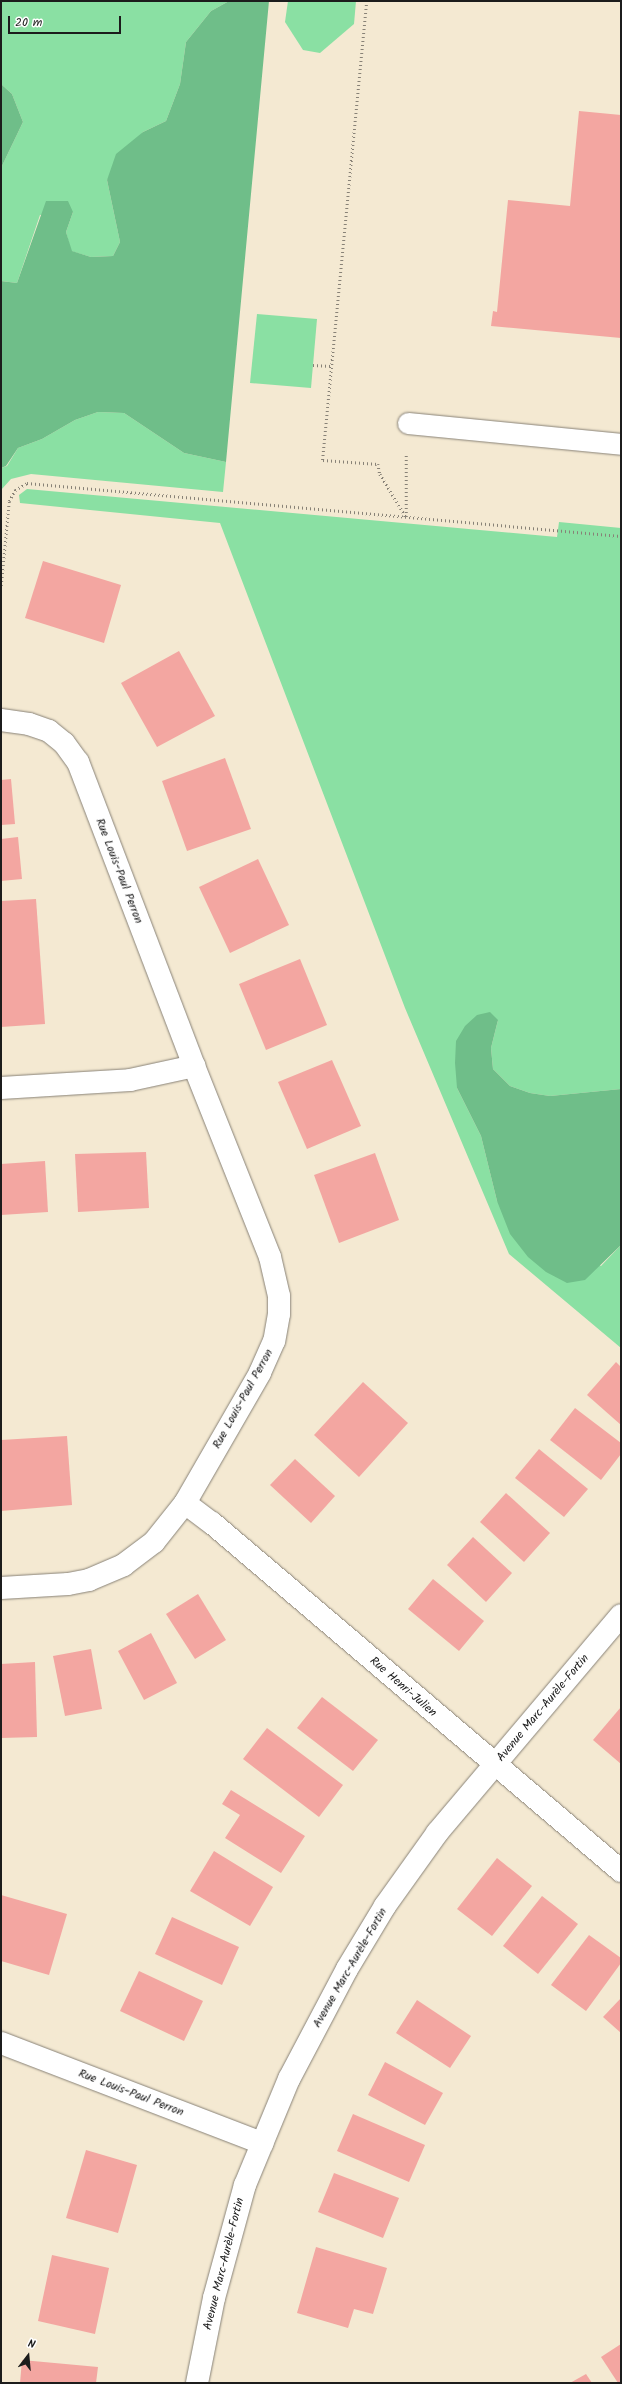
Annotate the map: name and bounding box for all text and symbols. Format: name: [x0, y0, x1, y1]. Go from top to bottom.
scale bar: [10, 8, 123, 34]
text: 20 m: [15, 13, 42, 32]
street label: Rue Louis-Paul Perron: [92, 816, 146, 926]
street label: Rue Louis-Paul Perron: [210, 1347, 276, 1451]
street label: Avenue Marc-Aurèle-Fortin: [494, 1651, 592, 1765]
street label: Rue Henri-Julien: [367, 1654, 439, 1720]
street label: Avenue Marc-Aurèle-Fortin: [310, 1906, 390, 2030]
street label: Rue Louis-Paul Perron: [76, 2066, 186, 2120]
street label: Avenue Marc-Aurèle-Fortin: [201, 2196, 247, 2332]
text: N: [25, 2335, 37, 2354]
north arrow: [8, 2336, 48, 2376]

